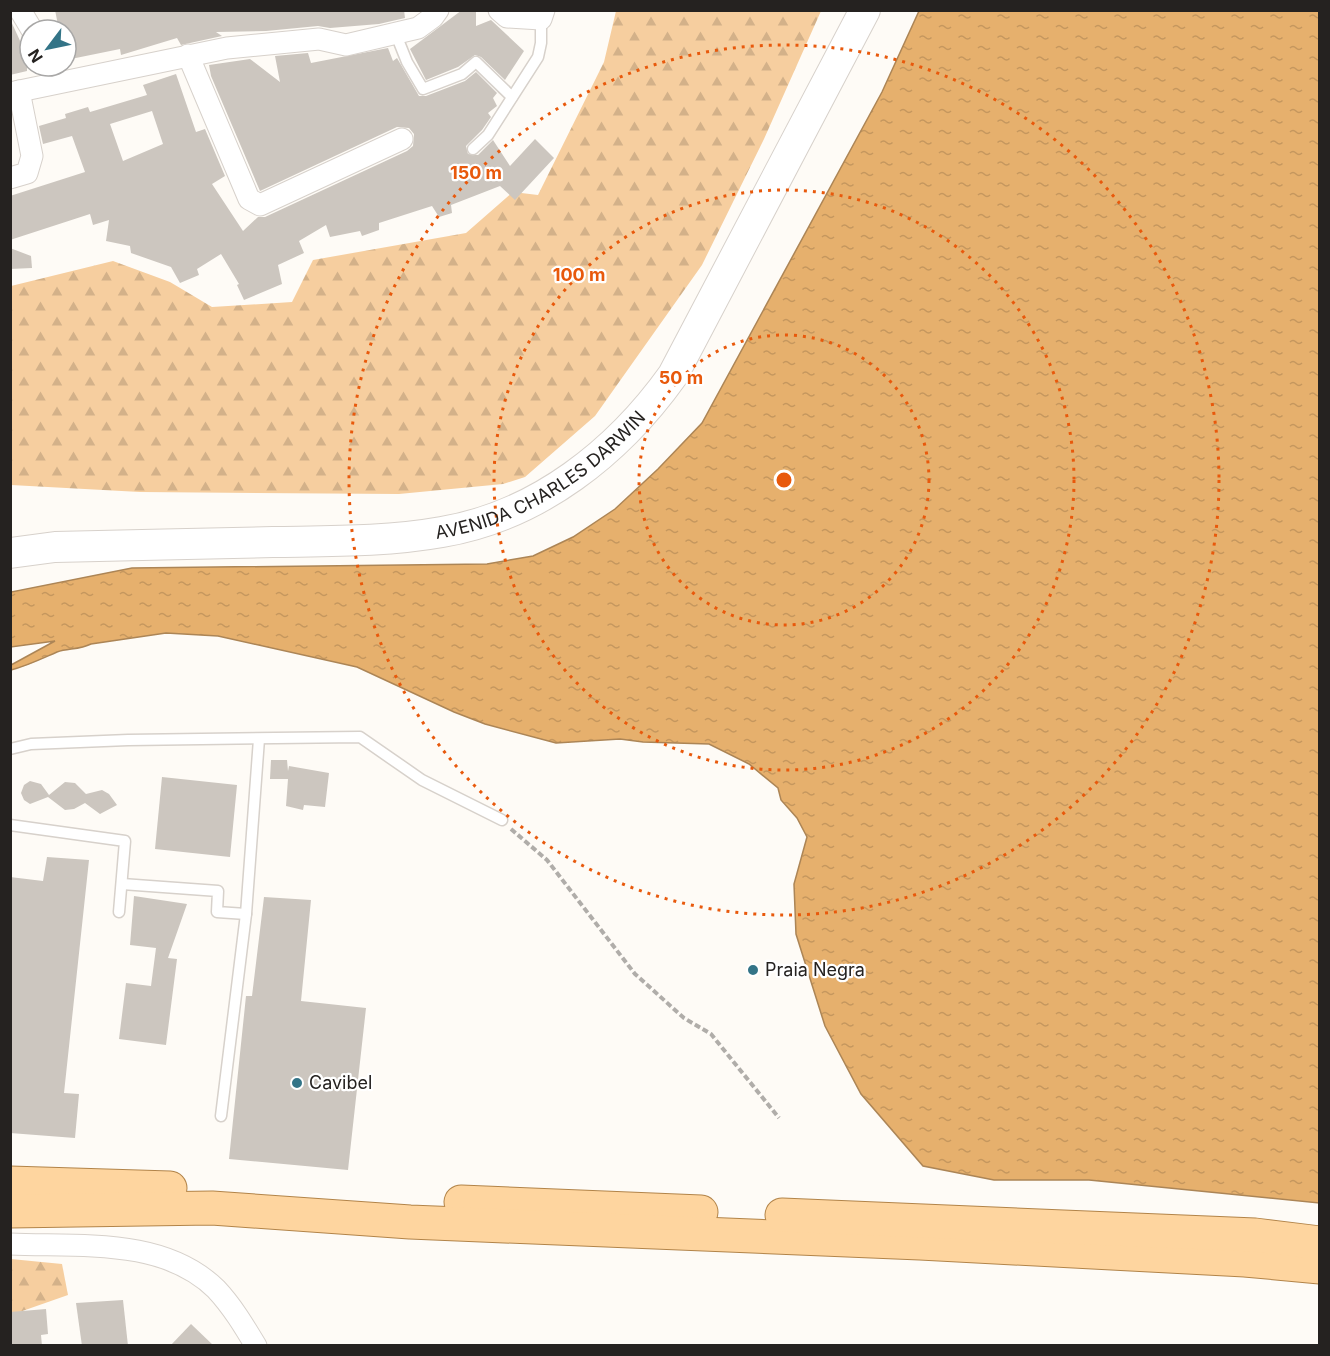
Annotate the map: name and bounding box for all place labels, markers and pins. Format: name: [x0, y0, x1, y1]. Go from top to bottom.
centre of rings: [774, 470, 794, 490]
place label: Praia Negra: [765, 959, 865, 980]
marker: Praia Negra: [746, 963, 760, 977]
place label: Cavibel: [309, 1072, 372, 1093]
marker: Cavibel: [290, 1076, 304, 1090]

